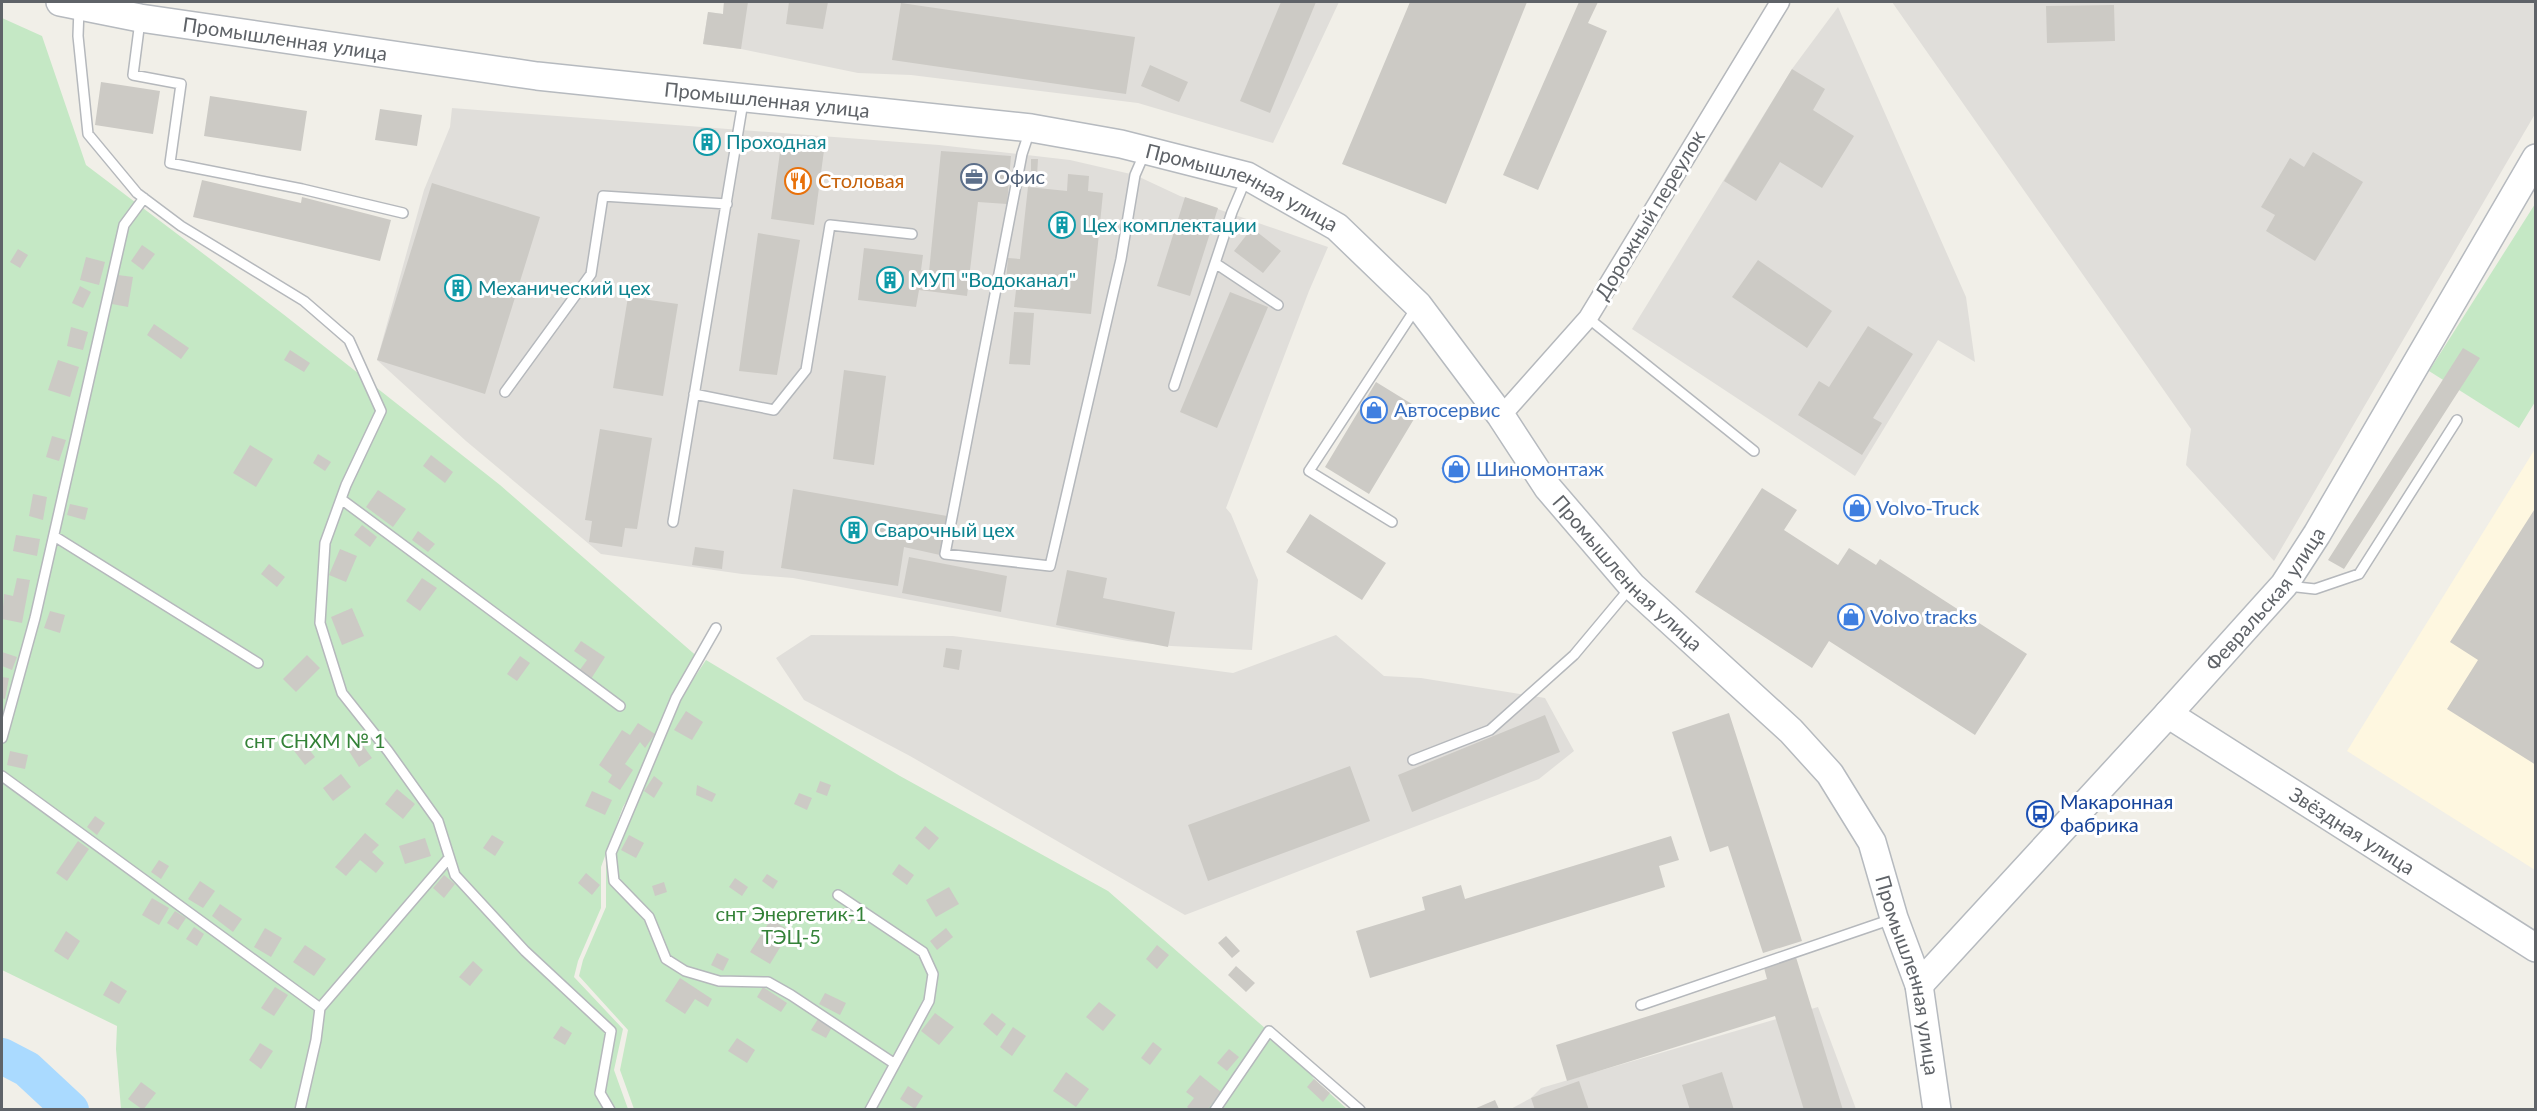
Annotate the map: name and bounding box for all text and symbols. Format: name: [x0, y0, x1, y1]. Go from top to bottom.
street label: Промышленная улица: [181, 11, 389, 65]
street label: Промышленная улица: [663, 76, 871, 122]
street label: Дорожный переулок: [1589, 125, 1709, 303]
building icon: Проходная: [692, 127, 722, 157]
place label: Проходная: [726, 129, 827, 153]
street label: Промышленная улица: [1143, 138, 1342, 236]
office icon: Офис: [959, 162, 989, 192]
place label: Офис: [994, 164, 1045, 188]
restaurant icon: Столовая: [783, 166, 813, 196]
place label: Столовая: [818, 168, 904, 192]
building icon: Цех комплектации: [1047, 210, 1077, 240]
place label: Цех комплектации: [1082, 212, 1257, 236]
building icon: МУП "Водоканал": [875, 265, 905, 295]
place label: МУП "Водоканал": [910, 267, 1076, 291]
building icon: Механический цех: [443, 273, 473, 303]
place label: Механический цех: [478, 275, 651, 299]
shop icon: Автосервис: [1359, 395, 1389, 425]
place label: Автосервис: [1394, 397, 1501, 421]
shop icon: Шиномонтаж: [1441, 454, 1471, 484]
place label: Шиномонтаж: [1476, 456, 1604, 480]
street label: Промышленная улица: [1548, 490, 1708, 655]
shop icon: Volvo-Truck: [1842, 493, 1872, 523]
place label: Volvo-Truck: [1876, 495, 1980, 519]
building icon: Сварочный цех: [839, 515, 869, 545]
place label: Сварочный цех: [874, 517, 1015, 541]
street label: Февральская улица: [2200, 522, 2329, 675]
shop icon: Volvo tracks: [1836, 602, 1866, 632]
place label: Volvo tracks: [1870, 604, 1977, 628]
park label: снт СНХМ № 1: [244, 728, 386, 752]
street label: Звёздная улица: [2285, 781, 2420, 879]
place label: Макаронная фабрика: [2060, 789, 2173, 836]
bus stop icon: Макаронная фабрика: [2025, 799, 2055, 829]
street label: Промышленная улица: [1871, 872, 1945, 1077]
park label: снт Энергетик-1 ТЭЦ-5: [715, 901, 867, 948]

